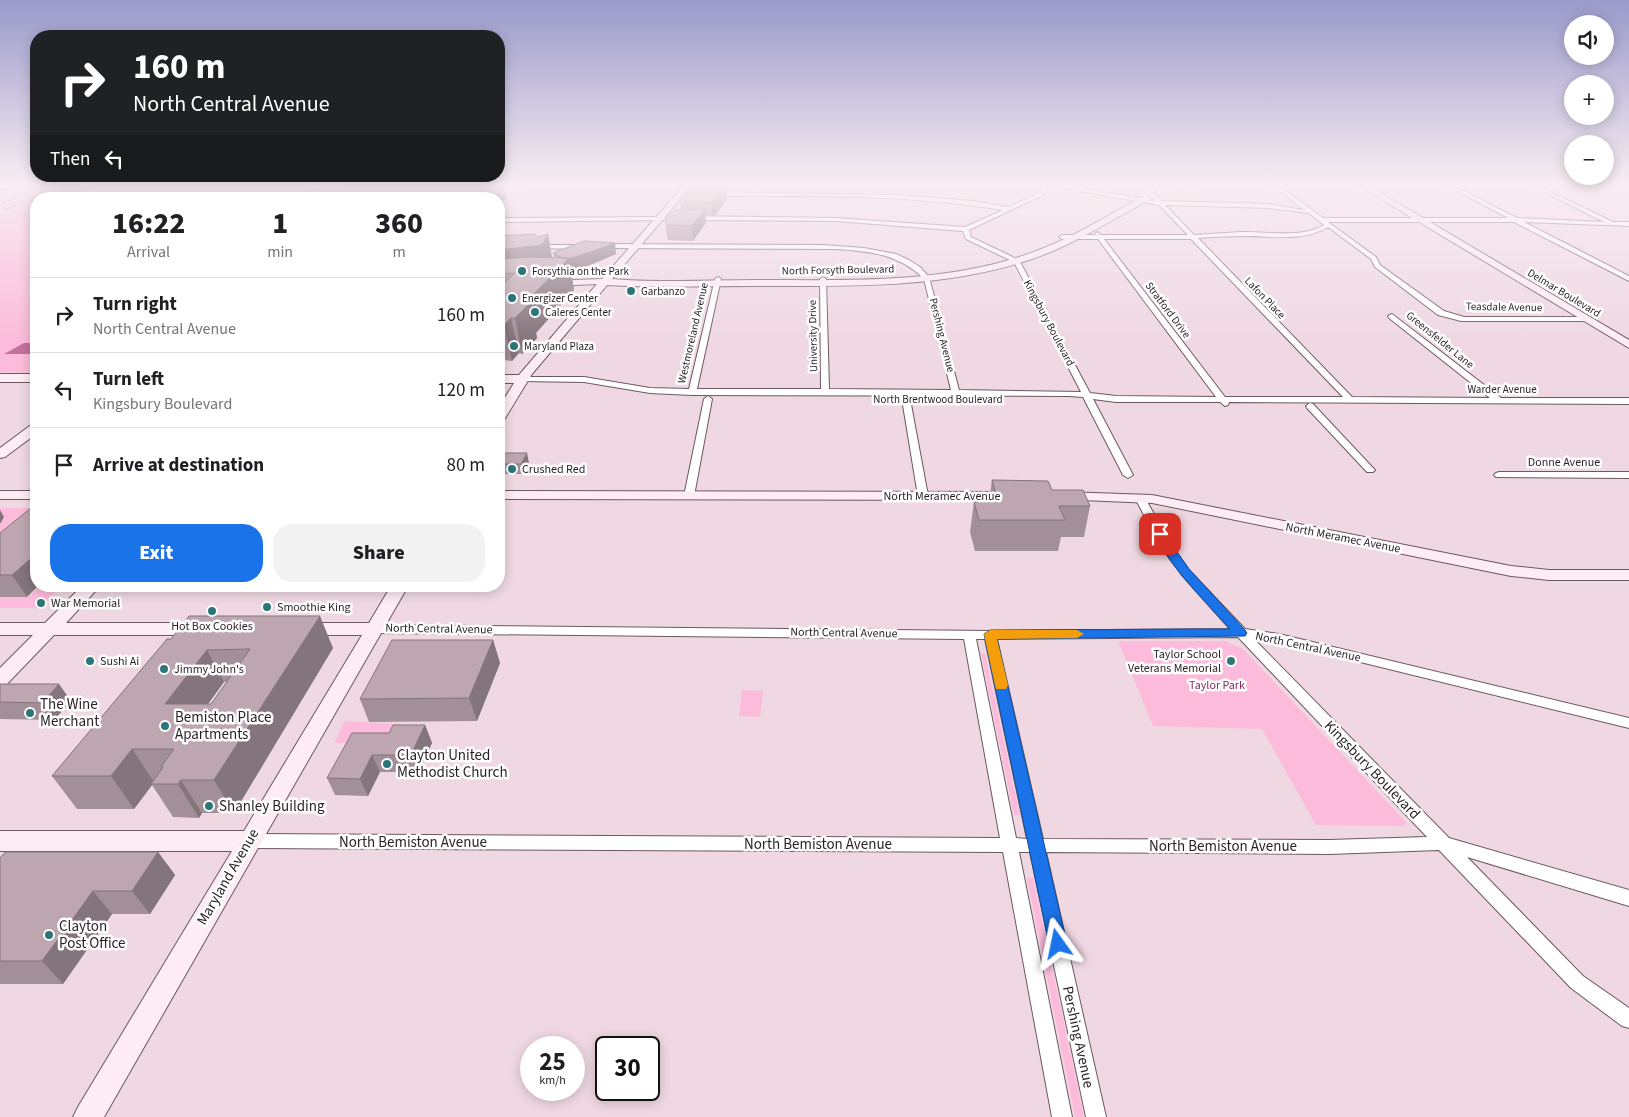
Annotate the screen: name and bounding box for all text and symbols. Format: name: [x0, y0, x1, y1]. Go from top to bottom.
map controls: [1564, 15, 1614, 185]
button: sound: [1564, 15, 1614, 65]
text: 160 m: [133, 42, 225, 92]
icon: right: [50, 50, 115, 115]
button: +: [1564, 75, 1614, 125]
text: North Central Avenue: [133, 88, 330, 120]
button: −: [1564, 135, 1614, 185]
icon: left: [100, 145, 128, 173]
text: Then: [50, 146, 90, 173]
text: 16:22: [112, 202, 185, 245]
text: 1: [272, 202, 288, 245]
text: 360: [375, 202, 423, 245]
text: Arrival: [127, 241, 170, 263]
text: min: [267, 241, 293, 263]
text: m: [392, 241, 406, 263]
street label: North Forsyth Boulevard: [782, 262, 894, 278]
place label: Forsythia on the Park: [532, 264, 630, 279]
marker: Forsythia on the Park: [516, 265, 528, 277]
street label: Delmar Boulevard: [1525, 265, 1603, 321]
street label: Lafon Place: [1241, 274, 1289, 323]
street label: Kingsbury Boulevard: [1020, 277, 1078, 369]
street label: Stratford Drive: [1142, 279, 1194, 342]
street label: Westmoreland Avenue: [674, 281, 712, 385]
place label: Garbanzo: [641, 284, 685, 299]
marker: Garbanzo: [625, 285, 637, 297]
text: Turn right: [93, 291, 177, 318]
place label: Energizer Center: [522, 291, 598, 306]
marker: Energizer Center: [506, 292, 518, 304]
street label: Pershing Avenue: [926, 296, 959, 374]
street label: University Drive: [805, 299, 821, 372]
street label: Teasdale Avenue: [1466, 299, 1543, 315]
icon: right: [50, 301, 78, 329]
text: 160 m: [437, 302, 485, 329]
place label: Caleres Center: [545, 305, 612, 320]
marker: Caleres Center: [529, 306, 541, 318]
street label: Greensfelder Lane: [1403, 308, 1478, 372]
text: North Central Avenue: [93, 318, 236, 340]
place label: Maryland Plaza: [524, 339, 594, 354]
marker: Maryland Plaza: [508, 340, 520, 352]
text: Turn left: [93, 366, 164, 393]
icon: left: [50, 376, 78, 404]
text: 120 m: [437, 377, 485, 404]
street label: Warder Avenue: [1467, 382, 1537, 397]
street label: North Brentwood Boulevard: [873, 392, 1003, 407]
text: Kingsbury Boulevard: [93, 393, 232, 415]
icon: arrive: [50, 451, 78, 479]
text: Arrive at destination: [93, 452, 264, 479]
text: 80 m: [447, 452, 485, 479]
street label: Donne Avenue: [1528, 454, 1600, 471]
place label: Crushed Red: [522, 461, 585, 478]
marker: Crushed Red: [506, 463, 518, 475]
street label: North Meramec Avenue: [884, 488, 1000, 505]
pin: [1139, 513, 1181, 555]
street label: North Meramec Avenue: [1284, 519, 1402, 557]
icon: arrive: [1146, 520, 1174, 548]
button: Exit: [50, 524, 263, 582]
button: Share: [273, 524, 485, 582]
place label: War Memorial: [51, 595, 120, 612]
marker: War Memorial: [35, 597, 47, 609]
place label: Smoothie King: [277, 599, 351, 616]
marker: Smoothie King: [261, 601, 273, 613]
marker: Hot Box Cookies: [206, 605, 218, 617]
place label: Hot Box Cookies: [171, 618, 253, 635]
street label: North Central Avenue: [385, 620, 493, 638]
street label: North Central Avenue: [790, 624, 898, 642]
street label: North Central Avenue: [1254, 628, 1362, 666]
place label: Taylor School Veterans Memorial: [1128, 646, 1221, 677]
place label: Sushi Ai: [100, 653, 139, 670]
marker: Sushi Ai: [84, 655, 96, 667]
marker: Taylor School Veterans Memorial: [1225, 655, 1237, 667]
place label: Jimmy John's: [174, 661, 244, 678]
marker: Jimmy John's: [158, 663, 170, 675]
park label: Taylor Park: [1189, 677, 1245, 694]
place label: The Wine Merchant: [40, 694, 99, 732]
marker: The Wine Merchant: [24, 707, 36, 719]
place label: Bemiston Place Apartments: [175, 707, 271, 745]
street label: Kingsbury Boulevard: [1319, 716, 1425, 824]
marker: Bemiston Place Apartments: [159, 720, 171, 732]
place label: Clayton United Methodist Church: [397, 745, 508, 783]
marker: Clayton United Methodist Church: [381, 758, 393, 770]
place label: Shanley Building: [219, 796, 325, 817]
marker: Shanley Building: [203, 800, 215, 812]
street label: Maryland Avenue: [192, 825, 264, 929]
street label: North Bemiston Avenue: [339, 832, 487, 853]
street label: North Bemiston Avenue: [744, 834, 892, 855]
street label: North Bemiston Avenue: [1149, 836, 1297, 857]
place label: Clayton Post Office: [59, 916, 126, 954]
position arrow: [1031, 917, 1083, 969]
marker: Clayton Post Office: [43, 929, 55, 941]
street label: Pershing Avenue: [1057, 984, 1099, 1090]
speed limit sign: 30: [595, 1036, 660, 1101]
text: 25: [539, 1044, 566, 1080]
text: km/h: [539, 1072, 566, 1089]

